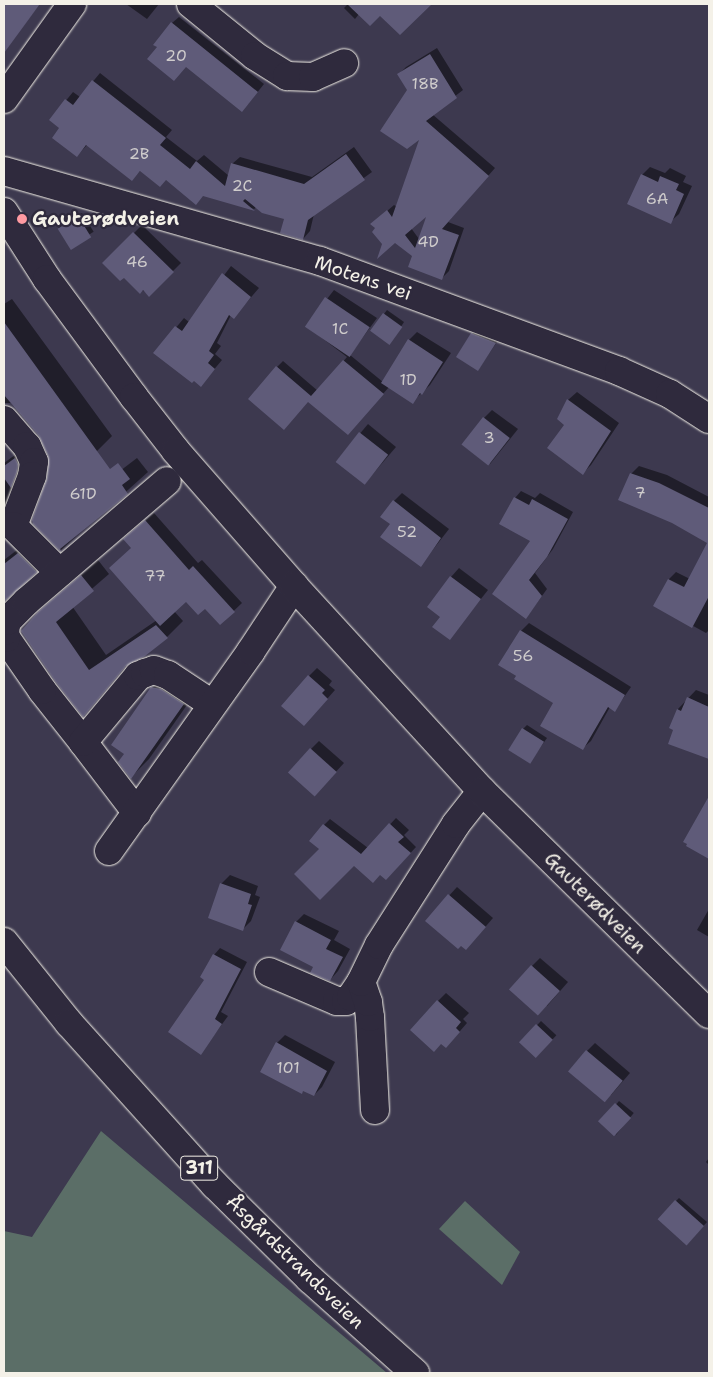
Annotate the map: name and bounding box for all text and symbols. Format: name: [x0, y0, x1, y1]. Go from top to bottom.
house number: 20: [165, 46, 187, 66]
house number: 18B: [411, 74, 439, 94]
house number: 2B: [129, 144, 149, 164]
house number: 2C: [232, 176, 252, 196]
house number: 6A: [646, 189, 668, 209]
place label: Gauterødveien: [32, 208, 179, 230]
marker: Gauterødveien: [16, 213, 28, 225]
house number: 4D: [417, 232, 439, 252]
street label: Motens vei: [311, 251, 415, 305]
house number: 46: [126, 252, 148, 272]
house number: 1C: [332, 319, 348, 339]
house number: 1D: [399, 370, 417, 390]
house number: 3: [483, 428, 495, 448]
house number: 7: [634, 483, 646, 503]
house number: 61D: [69, 484, 97, 504]
house number: 52: [397, 522, 417, 542]
house number: 77: [144, 566, 166, 586]
house number: 56: [513, 646, 533, 666]
street label: Gauterødveien: [540, 848, 650, 958]
house number: 101: [276, 1058, 300, 1078]
road number: 311: [179, 1152, 219, 1184]
street label: Åsgårdstrandsveien: [221, 1190, 369, 1334]

